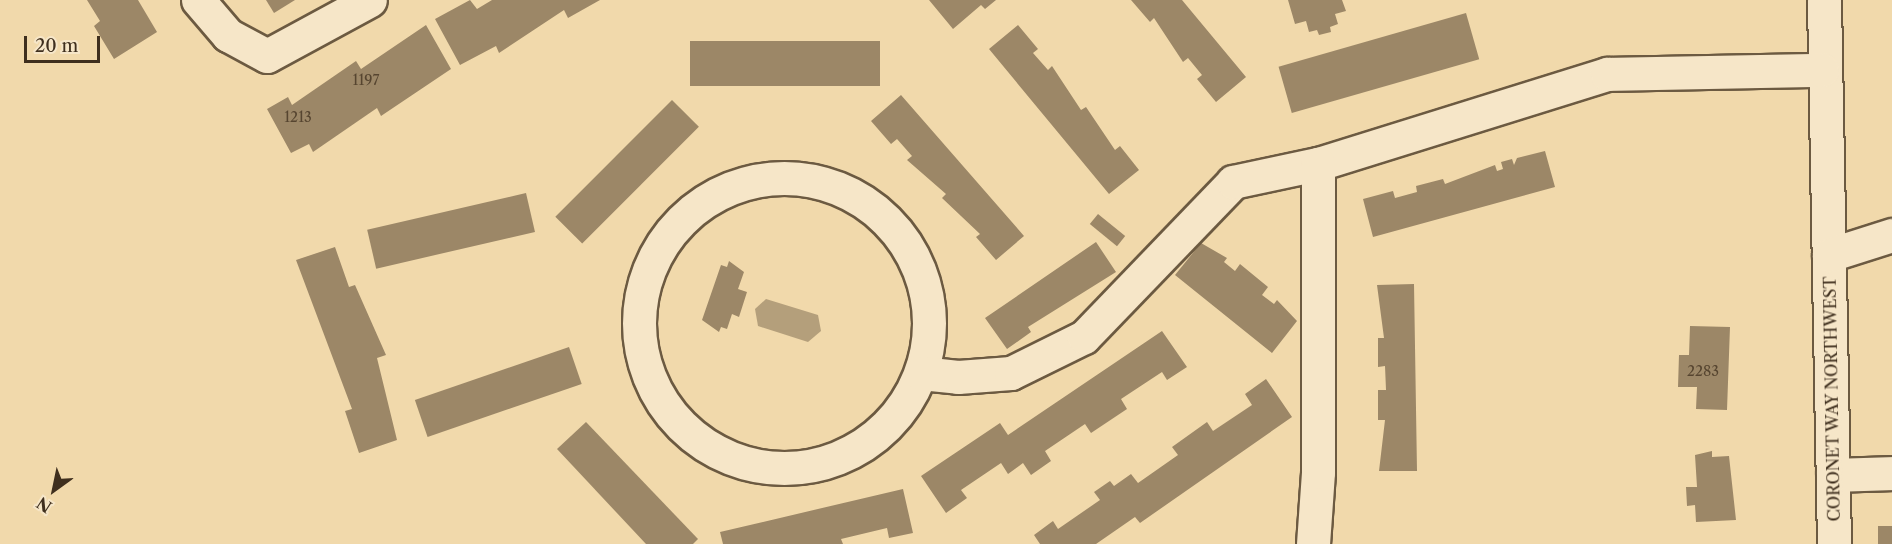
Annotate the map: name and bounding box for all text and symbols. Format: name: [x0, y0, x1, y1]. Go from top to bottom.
scale bar: [27, 24, 104, 62]
text: 20 m: [35, 35, 78, 57]
house number: 1197: [353, 72, 379, 88]
house number: 1213: [284, 109, 312, 125]
street label: CORONET WAY NORTHWEST: [1820, 276, 1844, 522]
house number: 2283: [1687, 363, 1719, 379]
north arrow: [24, 460, 84, 520]
text: N: [33, 493, 55, 517]

